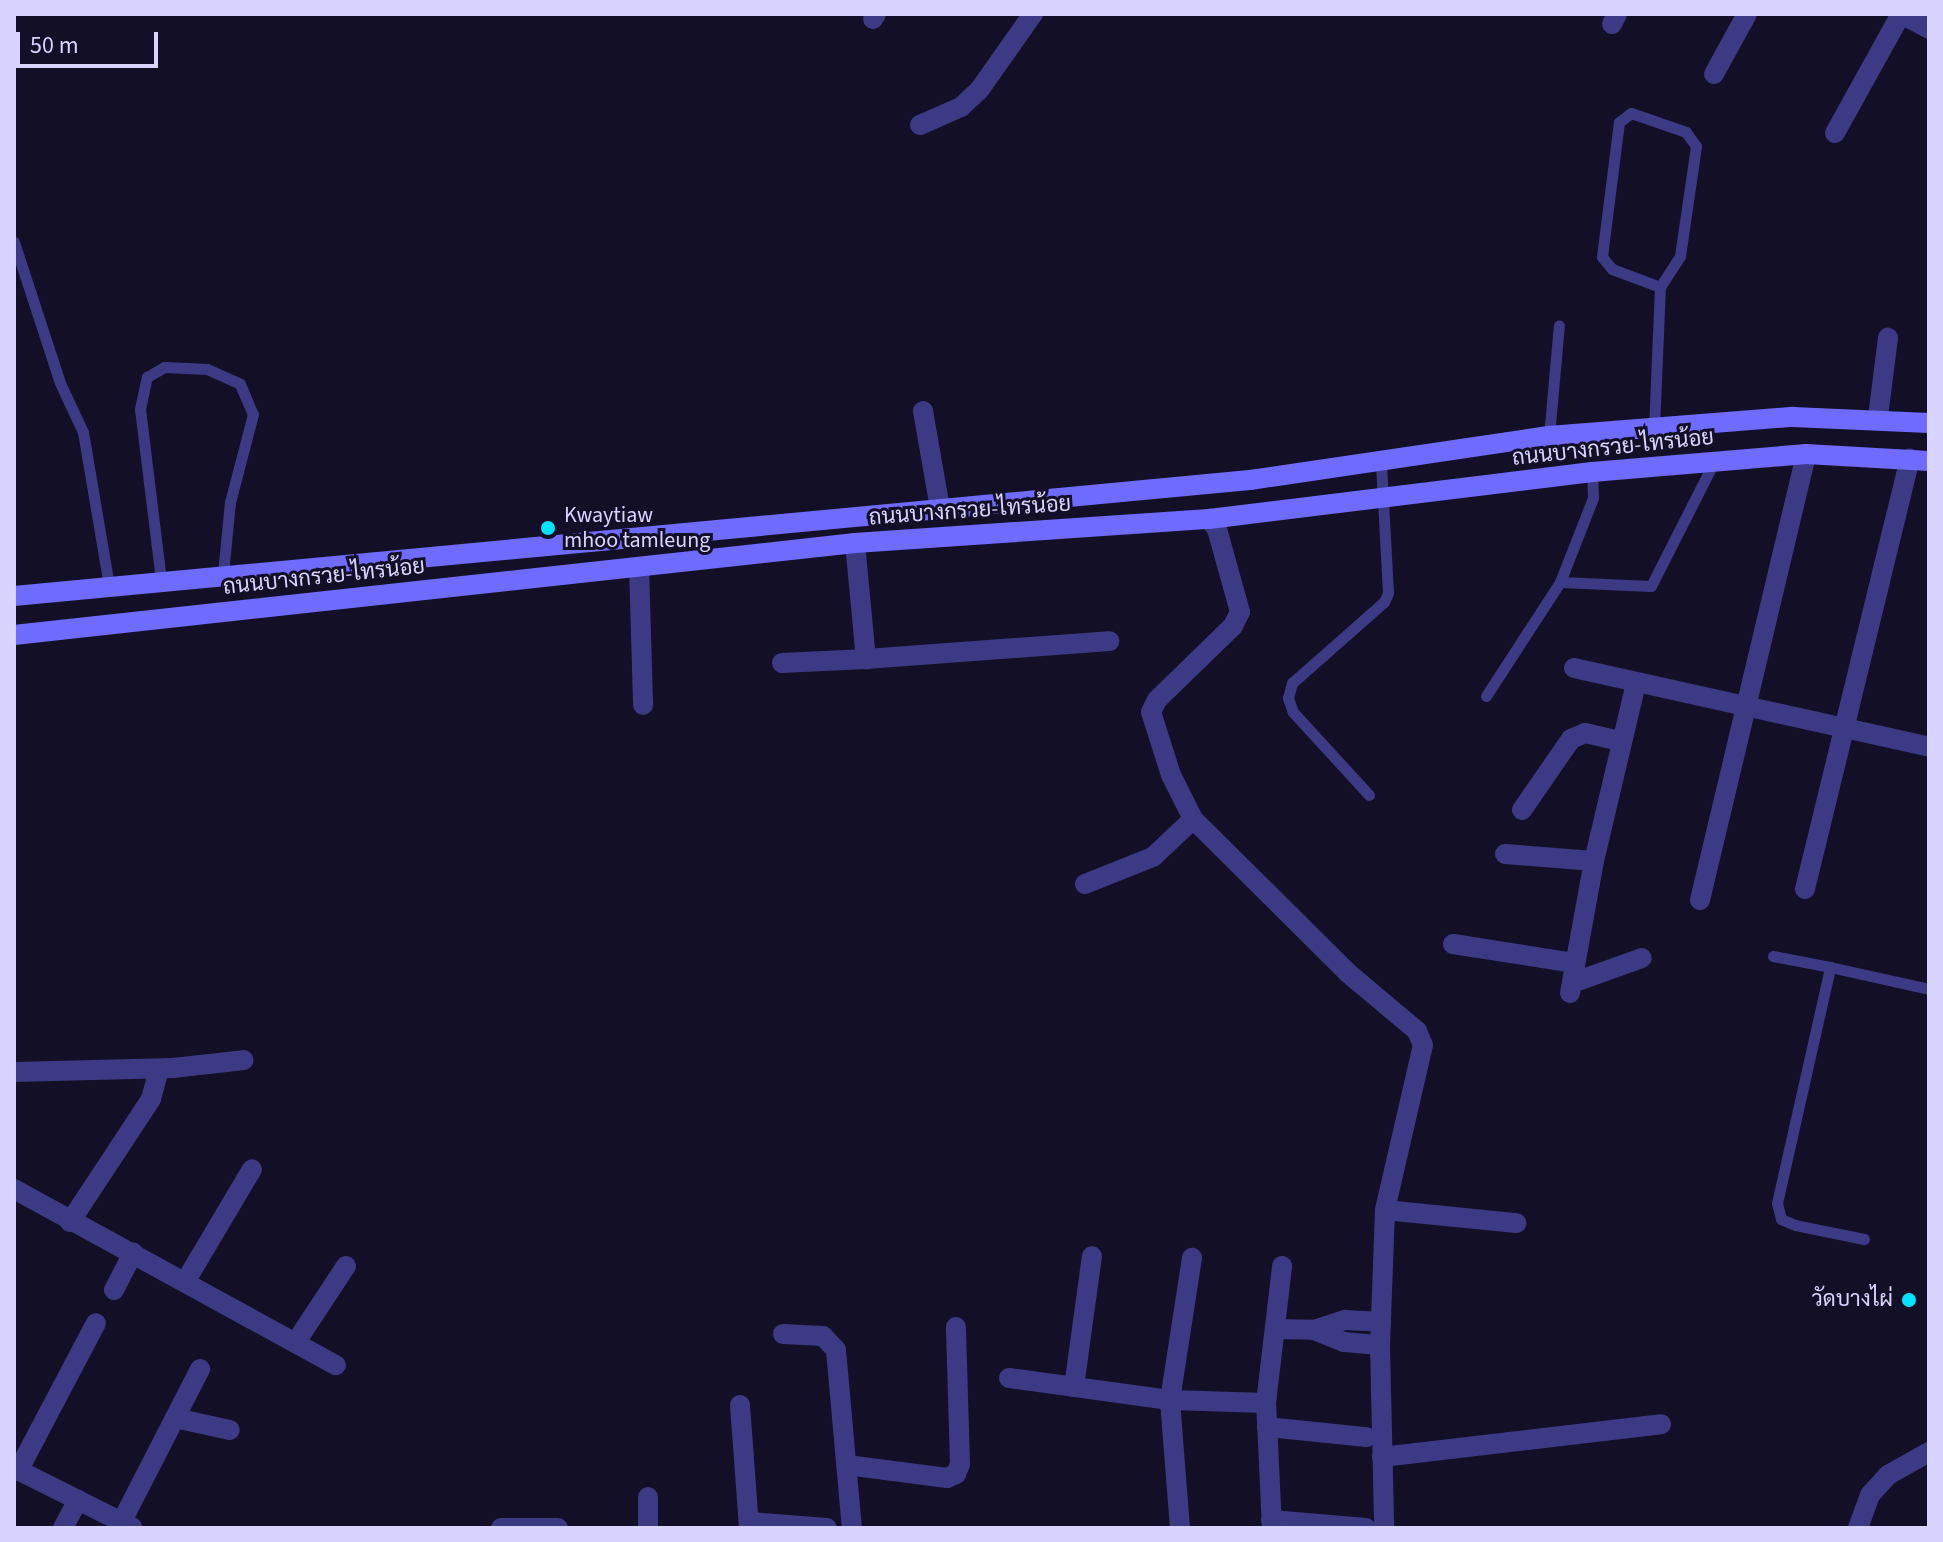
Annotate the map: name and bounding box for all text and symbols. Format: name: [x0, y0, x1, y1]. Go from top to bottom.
scale bar: [20, 16, 162, 66]
text: 50 m: [30, 28, 79, 63]
street label: ถนนบางกรวย-ไทรน้อย: [1511, 424, 1715, 472]
street label: ถนนบางกรวย-ไทรน้อย: [868, 491, 1072, 531]
place label: Kwaytiaw mhoo tamleung: [564, 502, 710, 554]
marker: Kwaytiaw mhoo tamleung: [539, 519, 557, 537]
street label: ถนนบางกรวย-ไทรน้อย: [222, 553, 426, 601]
place label: วัดบางไผ่: [1812, 1287, 1893, 1313]
marker: วัดบางไผ่: [1900, 1291, 1918, 1309]

